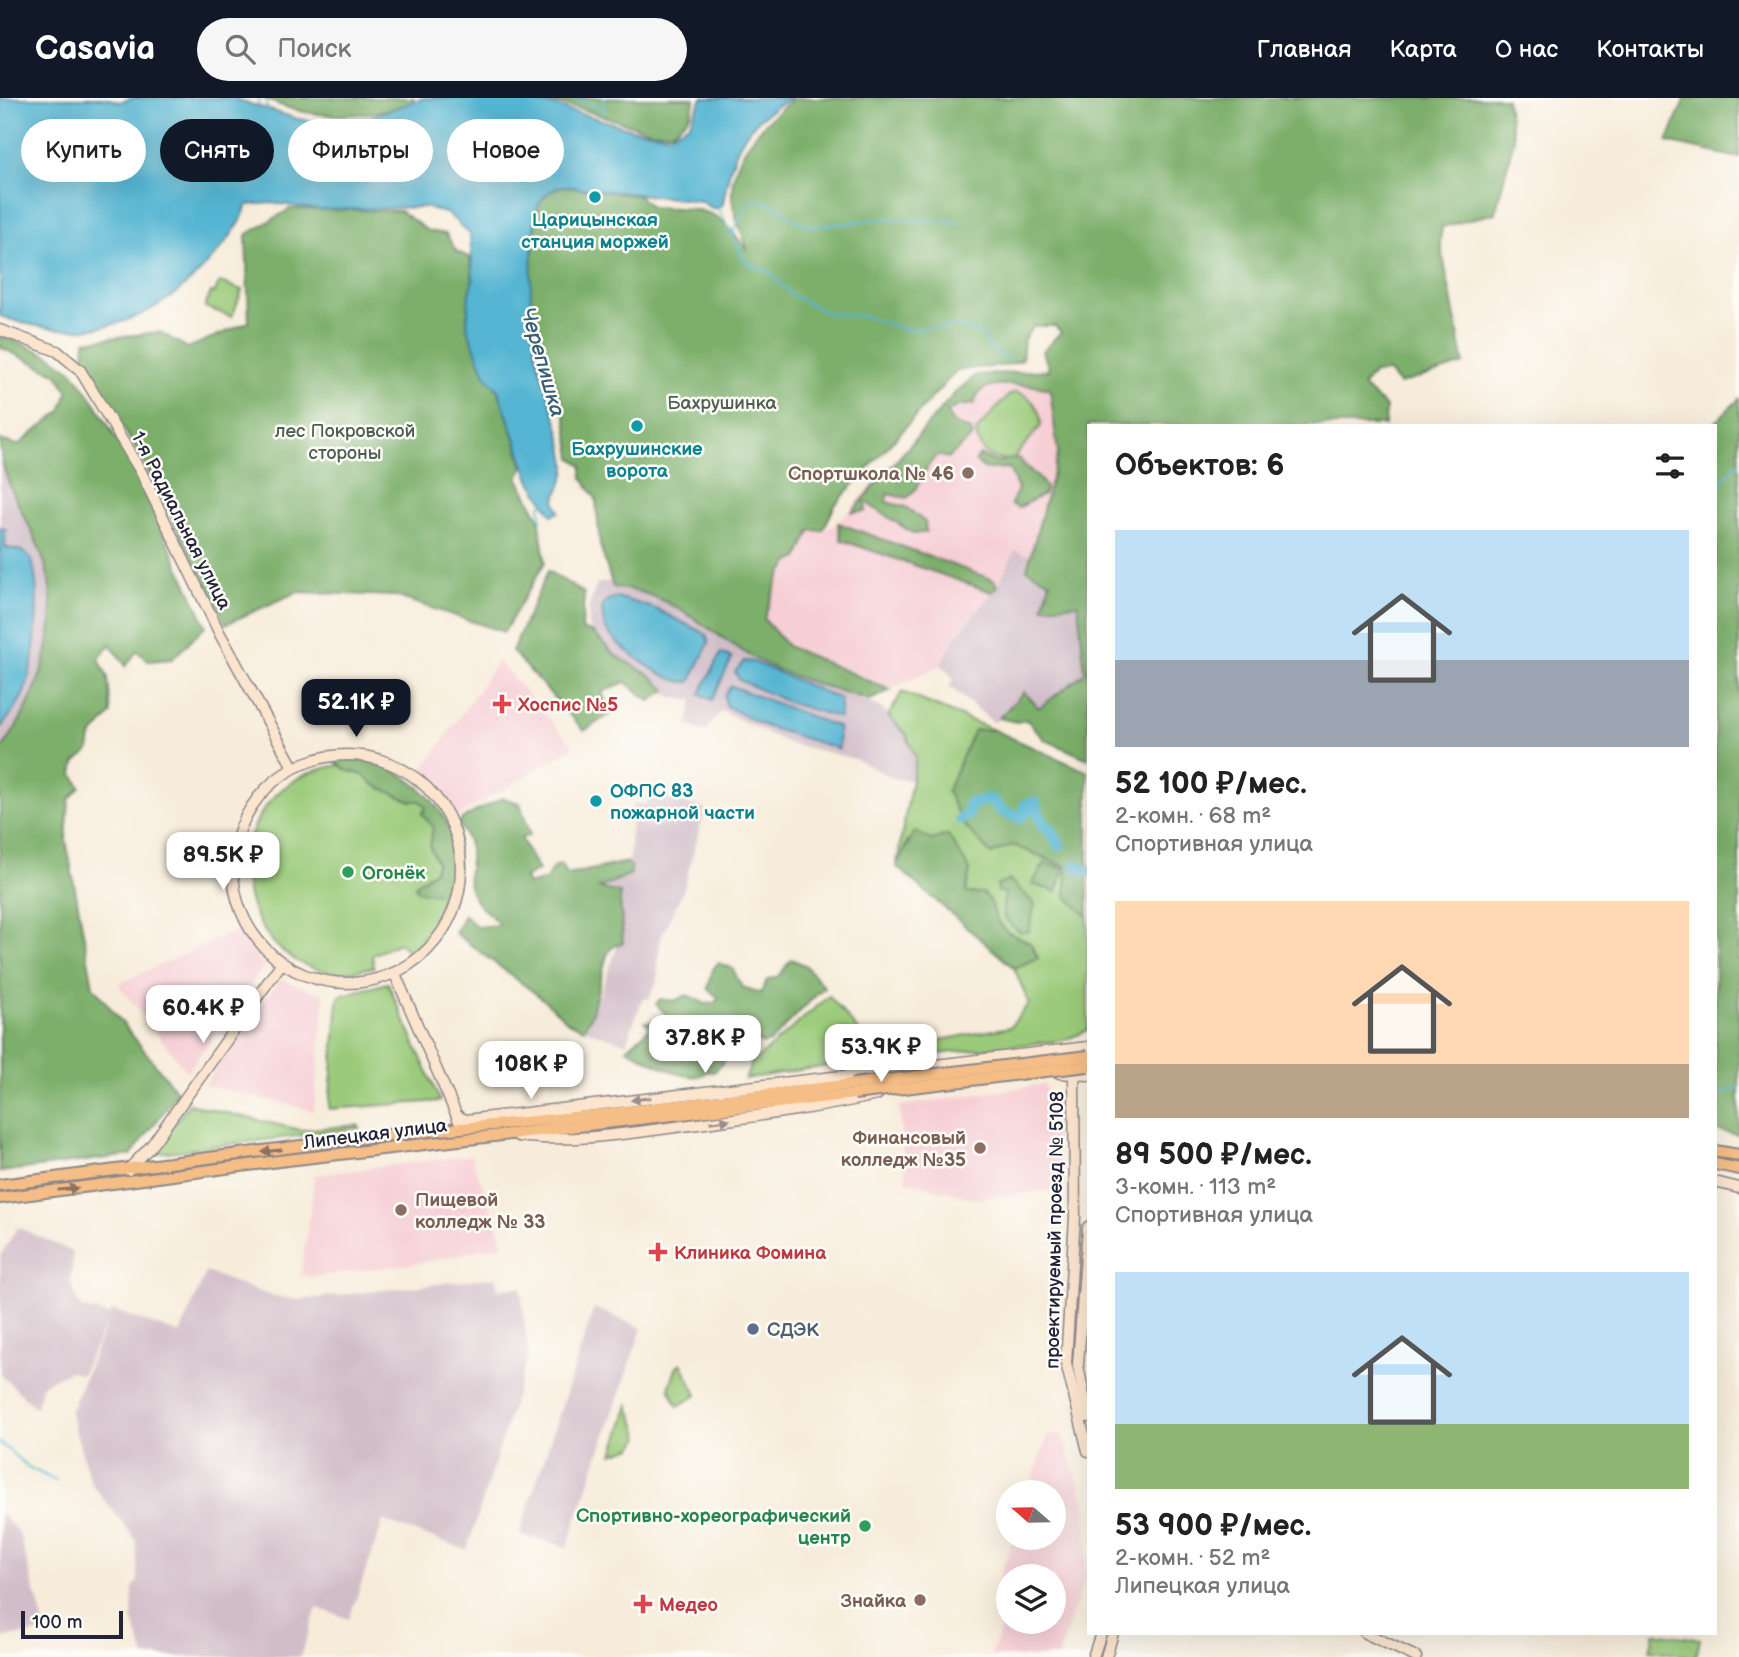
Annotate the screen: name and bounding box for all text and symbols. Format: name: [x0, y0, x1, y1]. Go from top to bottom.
search box: [197, 18, 687, 81]
text: Casavia: [35, 29, 155, 69]
icon: search: [221, 30, 259, 68]
text: Поиск: [277, 34, 351, 65]
text: Главная: [1257, 35, 1351, 64]
text: Карта: [1389, 35, 1457, 64]
text: О нас: [1495, 35, 1558, 64]
text: Контакты: [1596, 35, 1704, 64]
chip: Купить: [21, 119, 146, 182]
chip: Снять: [160, 119, 274, 182]
chip: Фильтры: [288, 119, 433, 182]
chip: Новое: [447, 119, 564, 182]
marker: Царицынская станция моржей: [587, 189, 603, 205]
place label: Царицынская станция моржей: [521, 209, 669, 254]
water label: Черепишка: [515, 304, 570, 420]
park label: Бахрушинка: [667, 392, 777, 415]
marker: Бахрушинские ворота: [629, 418, 645, 434]
park label: лес Покровской стороны: [275, 420, 415, 465]
street label: 1-я Радиальная улица: [126, 428, 236, 614]
place label: Бахрушинские ворота: [571, 438, 703, 483]
icon: filters: [1651, 447, 1689, 485]
text: Объектов: 6: [1115, 448, 1284, 484]
place label: Спортшкола № 46: [788, 463, 954, 486]
marker: Спортшкола № 46: [960, 465, 976, 481]
icon: home: [1339, 575, 1465, 701]
pin: 52.1K ₽: [291, 680, 421, 739]
text: 52.1K ₽: [317, 688, 395, 716]
marker: Хоспис №5: [492, 694, 512, 714]
place label: Хоспис №5: [517, 694, 618, 717]
text: 52 100 ₽/мес.: [1115, 766, 1307, 802]
place label: ОФПС 83 пожарной части: [610, 780, 755, 825]
marker: ОФПС 83 пожарной части: [588, 793, 604, 809]
text: 2-комн. · 68 m²: [1115, 802, 1271, 830]
text: Спортивная улица: [1115, 830, 1313, 858]
pin: 89.5K ₽: [158, 832, 288, 892]
text: 89.5K ₽: [183, 841, 263, 869]
place label: Огонёк: [362, 862, 426, 885]
marker: Огонёк: [340, 864, 356, 880]
icon: home: [1339, 946, 1465, 1072]
pin: 60.4K ₽: [138, 986, 268, 1045]
text: 60.4K ₽: [162, 994, 244, 1022]
pin: 37.8K ₽: [640, 1016, 770, 1075]
text: 37.8K ₽: [665, 1024, 745, 1052]
pin: 53.9K ₽: [816, 1024, 946, 1084]
text: 53.9K ₽: [841, 1033, 921, 1061]
pin: 108K ₽: [474, 1042, 588, 1101]
text: 108K ₽: [494, 1050, 568, 1078]
street label: проектируемый проезд № 5108: [1042, 1091, 1069, 1369]
one-way arrow: [630, 1093, 652, 1104]
street label: Липецкая улица: [301, 1114, 448, 1155]
one-way arrow: [709, 1115, 731, 1126]
place label: Финансовый колледж №35: [841, 1127, 966, 1172]
text: 89 500 ₽/мес.: [1115, 1137, 1312, 1173]
marker: Финансовый колледж №35: [972, 1140, 988, 1156]
one-way arrow: [261, 1145, 283, 1156]
text: 3-комн. · 113 m²: [1115, 1173, 1276, 1201]
one-way arrow: [57, 1184, 79, 1195]
place label: Пищевой колледж № 33: [415, 1189, 545, 1234]
text: Спортивная улица: [1115, 1201, 1313, 1229]
marker: Пищевой колледж № 33: [393, 1202, 409, 1218]
marker: Клиника Фомина: [648, 1242, 668, 1262]
place label: Клиника Фомина: [674, 1242, 827, 1265]
icon: home: [1339, 1317, 1465, 1443]
place label: СДЭК: [767, 1319, 819, 1342]
marker: СДЭК: [745, 1321, 761, 1337]
north arrow: [996, 1480, 1066, 1550]
map controls: [996, 1480, 1066, 1634]
place label: Спортивно-хореографический центр: [576, 1505, 852, 1550]
text: 53 900 ₽/мес.: [1115, 1508, 1311, 1544]
marker: Спортивно-хореографический центр: [857, 1518, 873, 1534]
text: 2-комн. · 52 m²: [1115, 1544, 1270, 1572]
button: layers: [996, 1564, 1066, 1634]
text: Липецкая улица: [1115, 1572, 1290, 1600]
place label: Знайка: [840, 1590, 907, 1613]
marker: Знайка: [912, 1592, 928, 1608]
marker: Медео: [633, 1594, 653, 1614]
place label: Медео: [659, 1594, 718, 1617]
scale bar: [21, 1608, 122, 1640]
text: 100 m: [32, 1611, 83, 1634]

